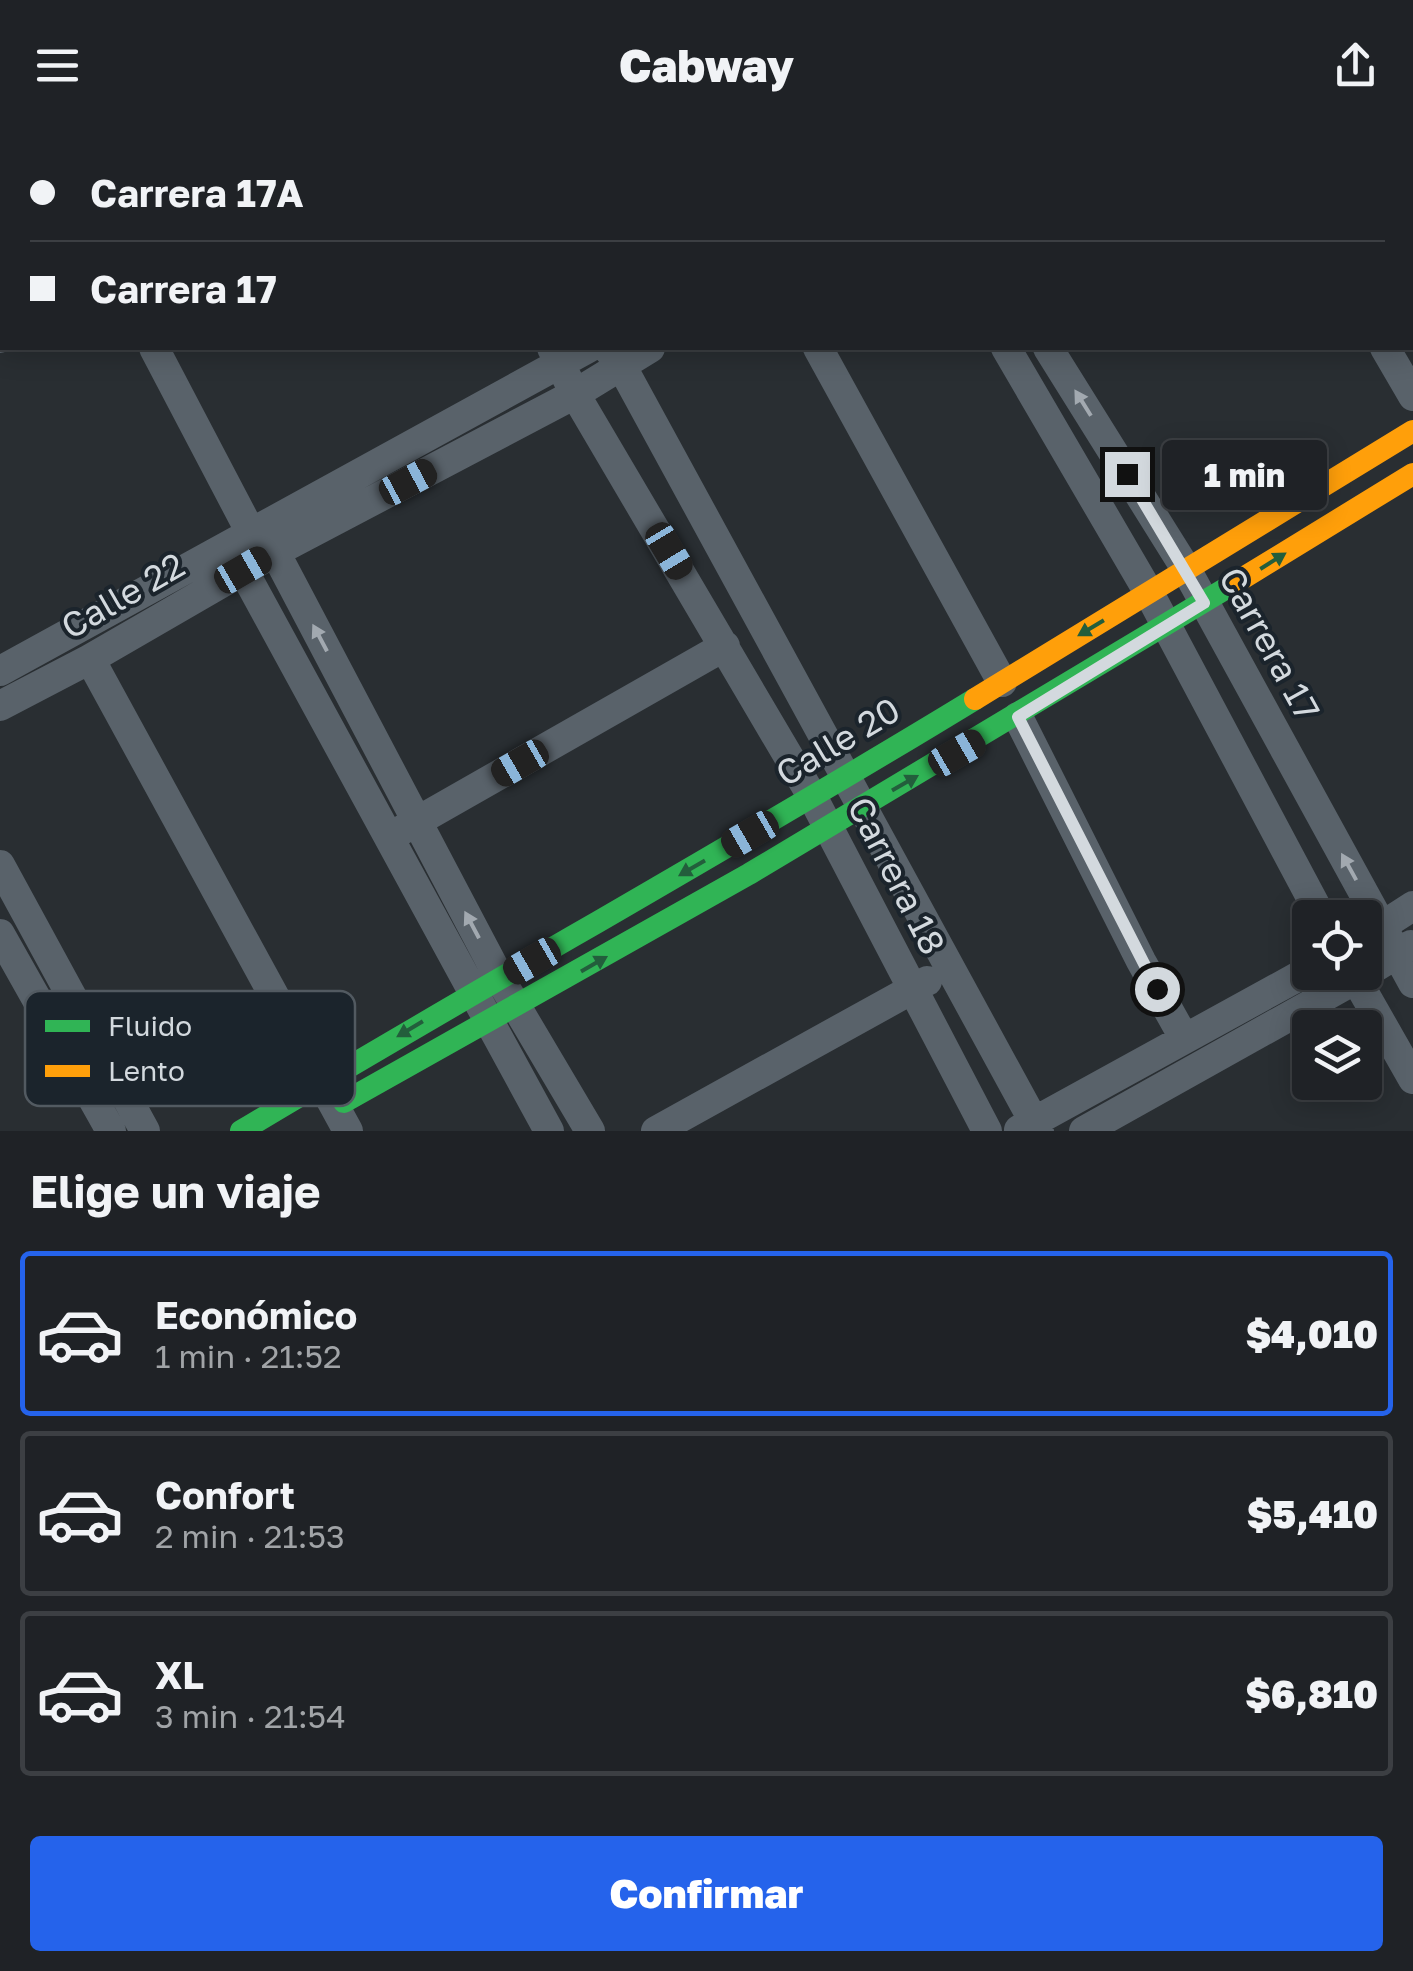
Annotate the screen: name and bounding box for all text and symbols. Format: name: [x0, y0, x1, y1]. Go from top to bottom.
icon: menu: [30, 38, 85, 93]
text: Cabway: [619, 38, 794, 92]
icon: share: [1328, 38, 1383, 93]
text: Carrera 17A: [90, 170, 304, 215]
text: Carrera 17: [90, 266, 277, 311]
one-way arrow: [1074, 389, 1092, 417]
callout: 1 min: [1162, 439, 1327, 509]
route end: [1105, 452, 1150, 497]
car: [374, 455, 442, 509]
text: 1 min: [1204, 456, 1285, 494]
car: [641, 518, 697, 584]
car: [210, 542, 276, 598]
street label: Calle 22: [53, 543, 192, 647]
one-way arrow: [1259, 552, 1287, 570]
street label: Carrera 17: [1211, 560, 1329, 727]
one-way arrow: [1077, 619, 1105, 636]
one-way arrow: [312, 623, 329, 652]
street label: Calle 20: [768, 688, 907, 794]
car: [924, 725, 990, 781]
car: [487, 735, 553, 791]
one-way arrow: [891, 775, 919, 792]
street label: Carrera 18: [839, 790, 954, 961]
car: [717, 806, 783, 862]
one-way arrow: [1340, 853, 1358, 881]
one-way arrow: [678, 859, 707, 876]
map controls: [1292, 900, 1382, 1100]
button: locate: [1292, 900, 1382, 990]
one-way arrow: [464, 911, 481, 940]
car: [499, 933, 565, 989]
one-way arrow: [580, 956, 608, 973]
route start: [1135, 967, 1180, 1012]
legend: [25, 991, 355, 1106]
text: Fluido: [108, 1009, 192, 1042]
button: layers: [1292, 1010, 1382, 1100]
one-way arrow: [396, 1020, 424, 1037]
text: Lento: [108, 1054, 185, 1087]
text: Elige un viaje: [30, 1164, 321, 1218]
icon: car: [35, 1289, 125, 1379]
text: Económico: [155, 1292, 357, 1337]
text: $4,010: [1246, 1311, 1378, 1356]
text: 1 min · 21:52: [155, 1337, 342, 1375]
icon: car: [35, 1469, 125, 1559]
text: Confort: [155, 1472, 295, 1517]
text: $5,410: [1247, 1491, 1378, 1536]
text: 2 min · 21:53: [155, 1517, 345, 1555]
icon: car: [35, 1649, 125, 1739]
text: XL: [155, 1652, 204, 1697]
text: $6,810: [1245, 1671, 1378, 1716]
text: 3 min · 21:54: [155, 1697, 346, 1735]
button: Confirmar: [30, 1836, 1383, 1951]

